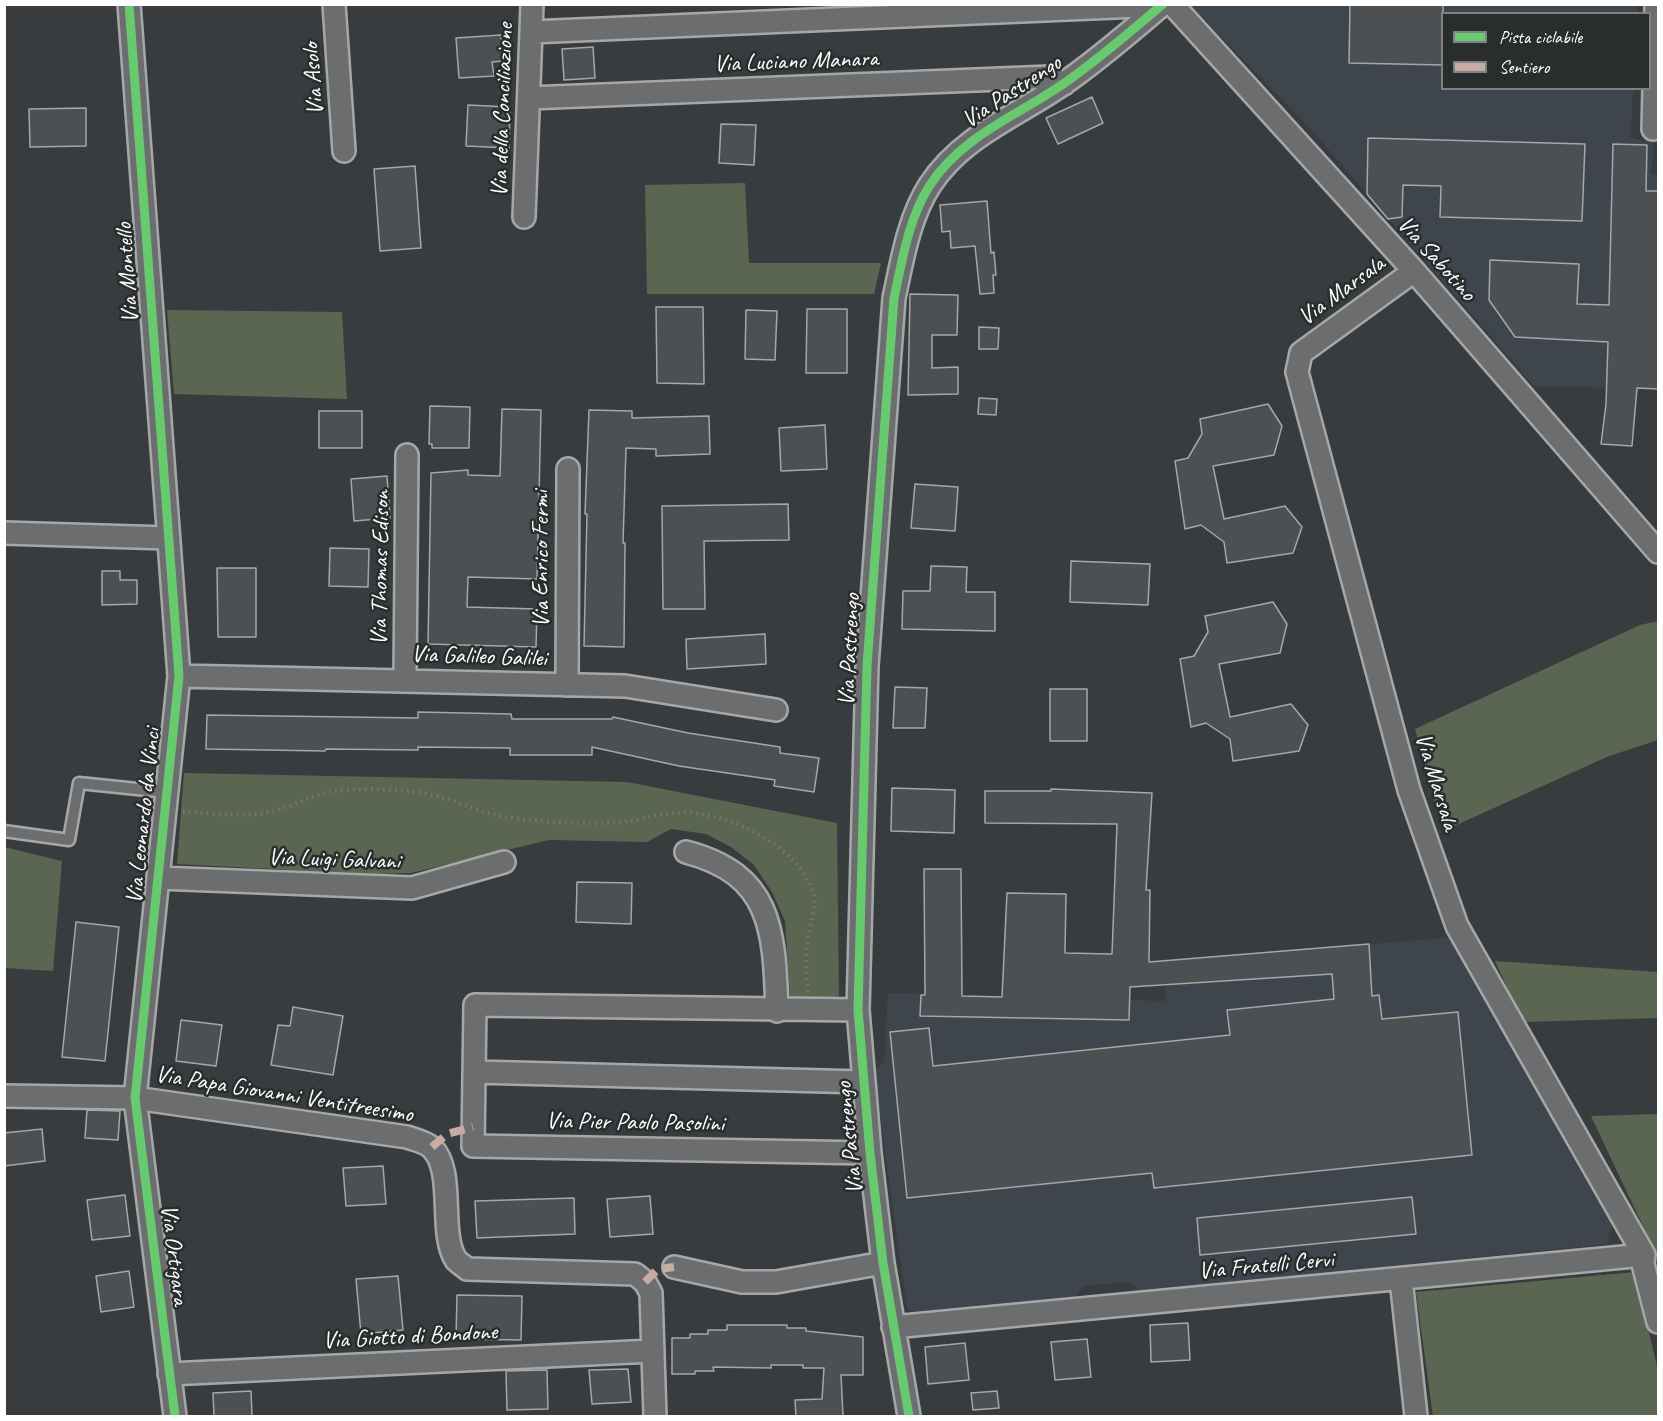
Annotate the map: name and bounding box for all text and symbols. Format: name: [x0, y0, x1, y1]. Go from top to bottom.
legend: [1441, 12, 1651, 90]
street label: Via della Conciliazione: [486, 22, 520, 198]
text: Pista ciclabile: [1499, 26, 1582, 48]
street label: Via Asolo: [297, 42, 331, 116]
street label: Via Luciano Manara: [713, 45, 879, 79]
street label: Via Pastrengo: [957, 49, 1067, 135]
text: Sentiero: [1499, 56, 1549, 78]
street label: Via Sabotino: [1390, 211, 1482, 307]
street label: Via Montello: [110, 222, 146, 324]
street label: Via Marsala: [1293, 250, 1391, 332]
street label: Via Thomas Edison: [365, 490, 397, 646]
street label: Via Enrico Fermi: [528, 490, 556, 628]
street label: Via Pastrengo: [833, 593, 867, 707]
street label: Via Galileo Galilei: [411, 640, 547, 674]
street label: Via Leonardo da Vinci: [120, 727, 168, 905]
street label: Via Marsala: [1408, 730, 1464, 834]
street label: Via Luigi Galvani: [267, 843, 401, 877]
street label: Via Papa Giovanni Ventitreesimo: [153, 1060, 415, 1130]
street label: Via Pastrengo: [830, 1080, 870, 1196]
street label: Via Pier Paolo Pasolini: [546, 1107, 724, 1139]
street label: Via Ortigara: [154, 1203, 194, 1307]
street label: Via Fratelli Cervi: [1197, 1246, 1335, 1286]
street label: Via Giotto di Bondone: [322, 1318, 498, 1356]

